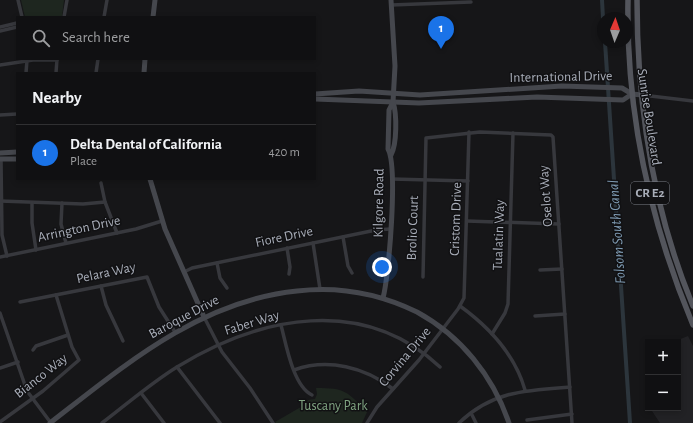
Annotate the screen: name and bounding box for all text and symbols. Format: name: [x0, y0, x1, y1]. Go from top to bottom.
north arrow: [597, 12, 633, 48]
search box: [16, 16, 316, 60]
pin: 1: [428, 16, 454, 49]
icon: search: [30, 27, 52, 49]
text: Search here: [62, 30, 130, 45]
street label: Sunrise Boulevard: [634, 68, 664, 166]
street label: International Drive: [509, 69, 613, 85]
text: Nearby: [32, 89, 82, 106]
text: Delta Dental of California: [70, 137, 222, 152]
text: 1: [43, 146, 47, 159]
text: 420 m: [268, 146, 300, 159]
text: Place: [70, 155, 97, 168]
street label: Oselot Way: [537, 165, 555, 227]
street label: Kilgore Road: [371, 168, 387, 238]
water label: Folsom South Canal: [606, 179, 628, 285]
street label: Cristom Drive: [448, 182, 464, 256]
road number: CR E2: [631, 182, 669, 204]
street label: Brolio Court: [405, 195, 421, 261]
street label: Tualatin Way: [491, 199, 507, 271]
street label: Arrington Drive: [36, 213, 122, 245]
street label: Fiore Drive: [254, 224, 314, 250]
your location: [372, 257, 392, 277]
street label: Pelara Way: [75, 260, 137, 286]
street label: Baroque Drive: [147, 293, 221, 341]
street label: Faber Way: [223, 308, 281, 338]
street label: Corvina Drive: [376, 325, 434, 389]
map controls: [645, 339, 681, 411]
button: +: [645, 339, 681, 375]
street label: Bianco Way: [12, 351, 70, 401]
button: −: [645, 375, 681, 411]
park label: Tuscany Park: [298, 399, 368, 413]

